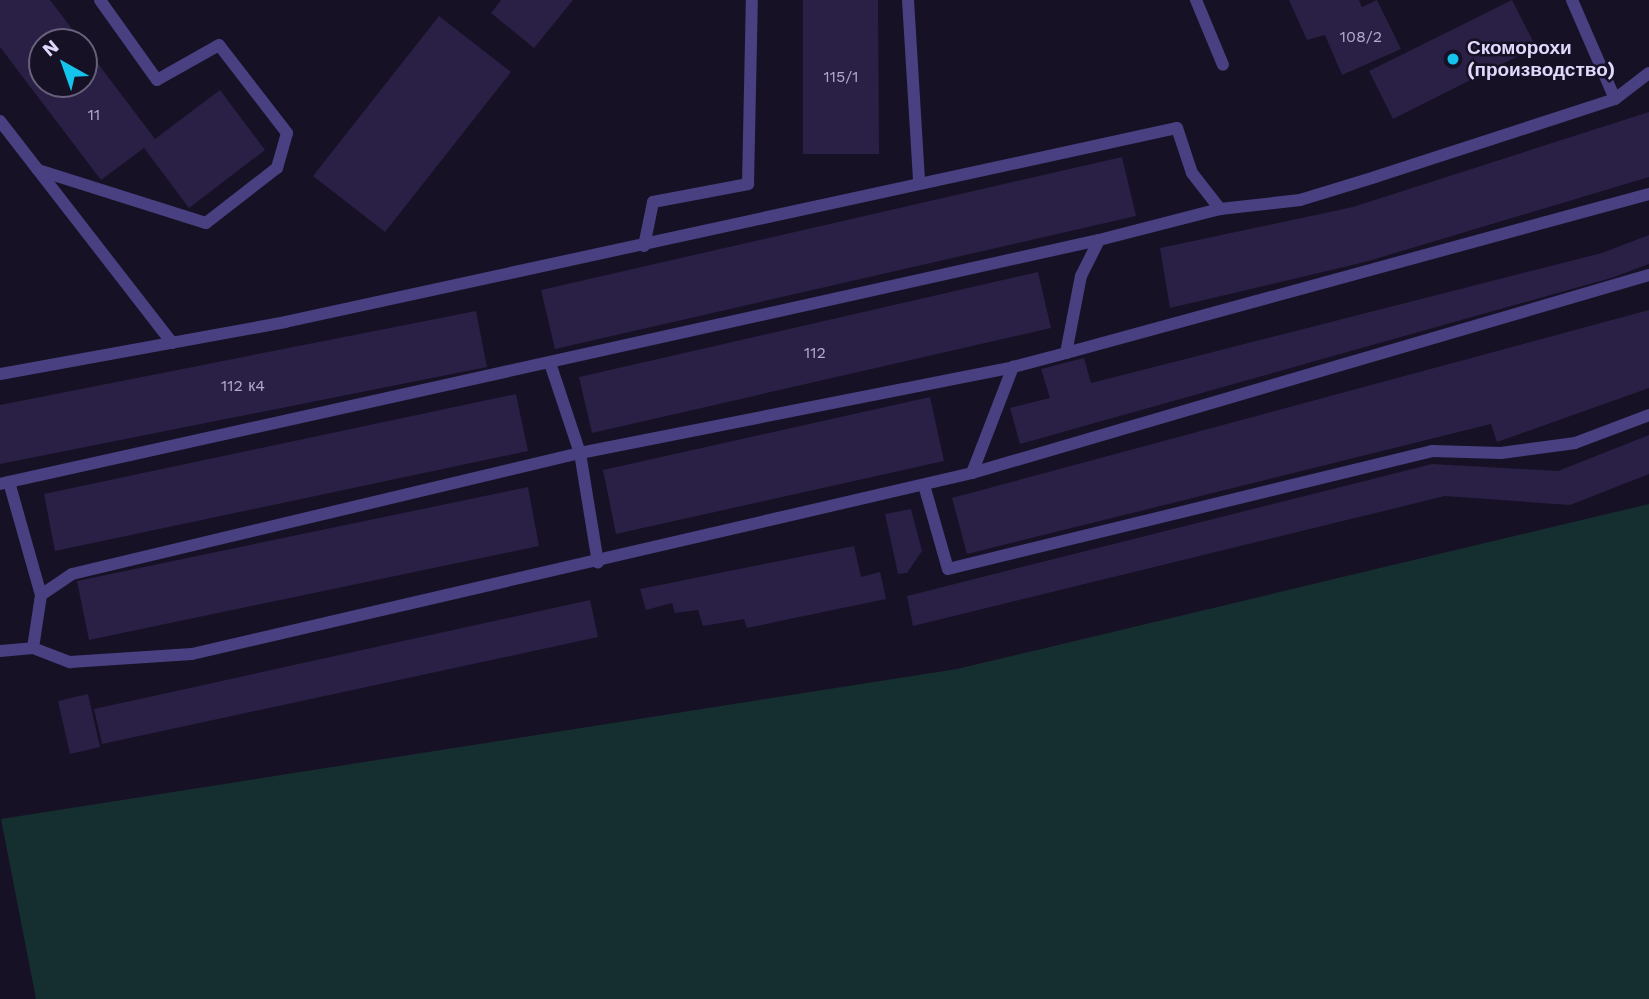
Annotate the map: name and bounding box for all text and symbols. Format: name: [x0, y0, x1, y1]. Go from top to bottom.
house number: 108/2: [1340, 27, 1382, 47]
north arrow: [28, 28, 98, 98]
text: N: [38, 35, 63, 61]
place label: Скоморохи (производство): [1467, 37, 1615, 81]
marker: Скоморохи (производство): [1445, 51, 1461, 67]
house number: 115/1: [823, 67, 859, 87]
house number: 11: [88, 105, 100, 125]
house number: 112: [804, 343, 826, 363]
house number: 112 к4: [221, 376, 265, 396]

